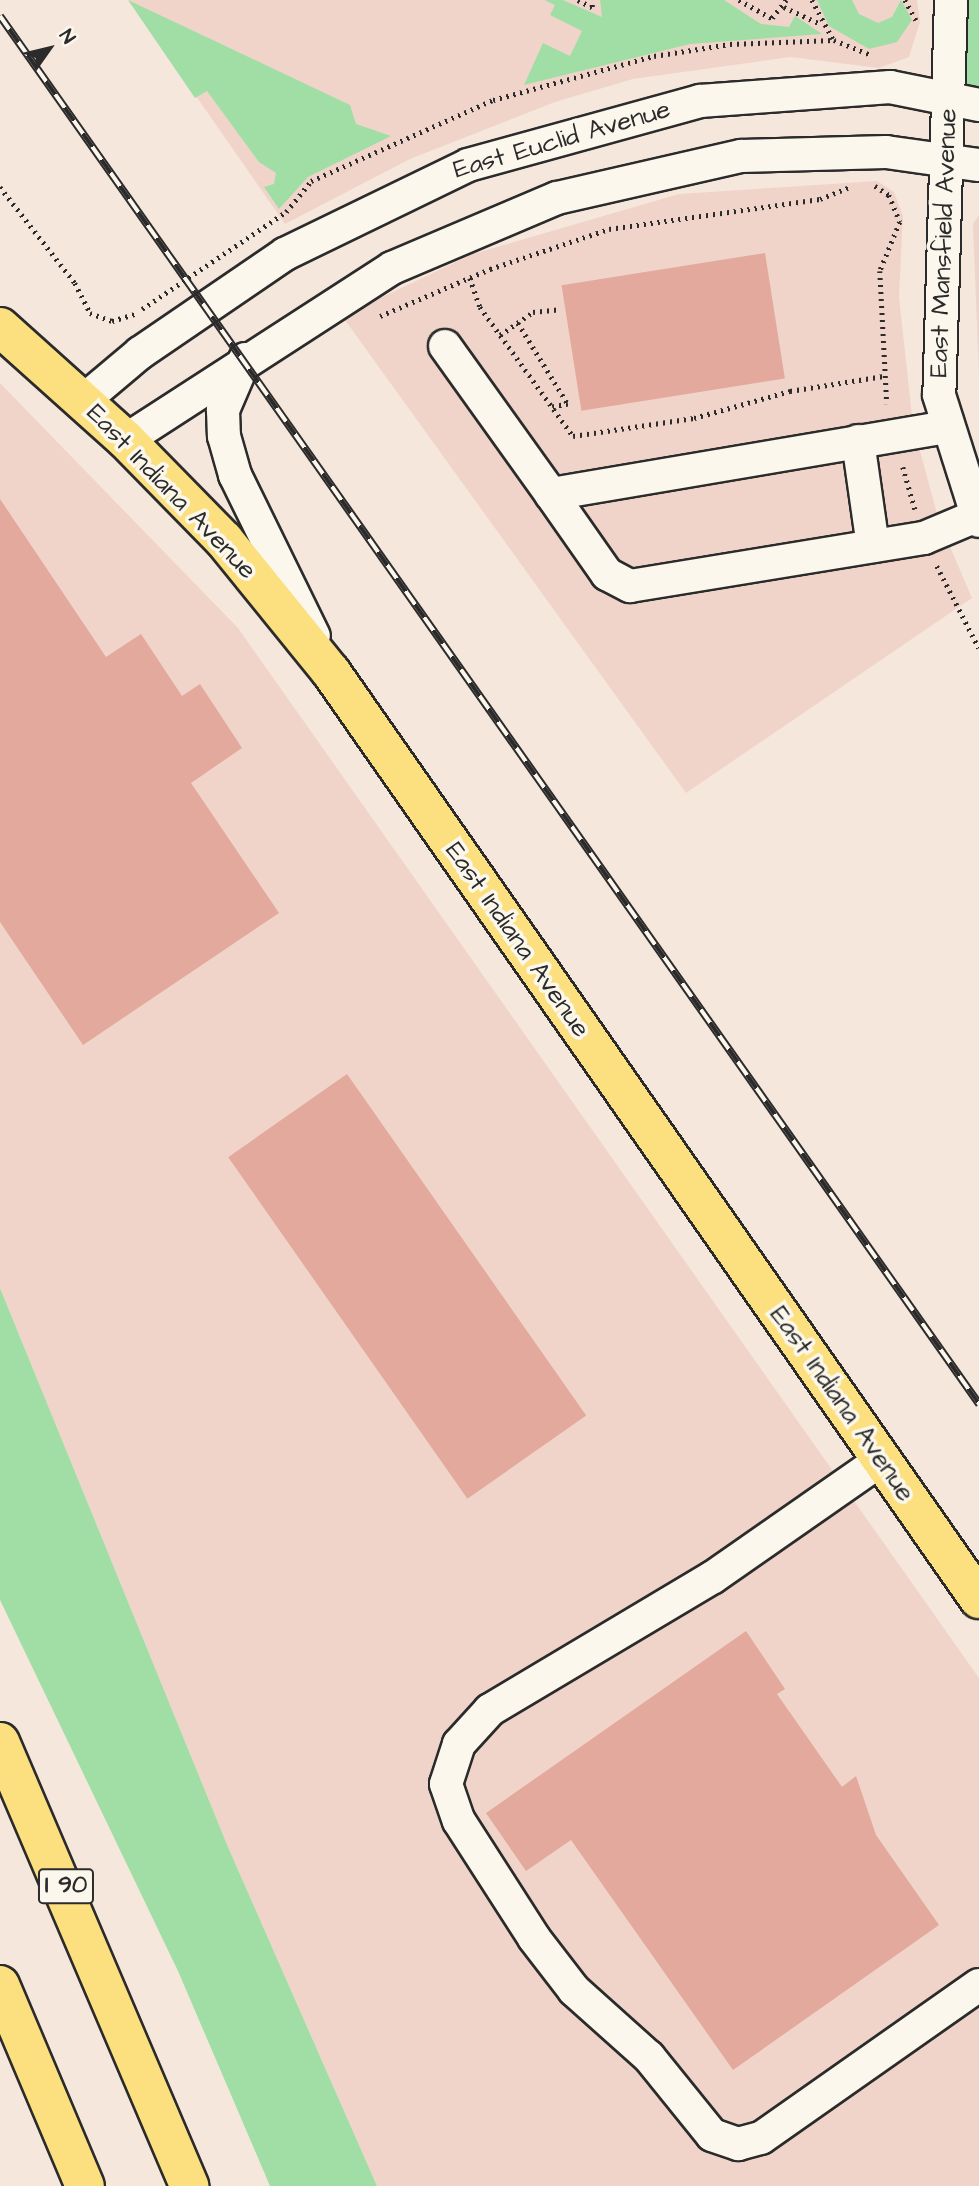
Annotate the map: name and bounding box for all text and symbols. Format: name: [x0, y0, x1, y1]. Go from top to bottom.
north arrow: [14, 14, 84, 84]
text: N: [52, 24, 81, 49]
street label: East Euclid Avenue: [450, 94, 674, 186]
street label: East Mansfield Avenue: [924, 108, 964, 378]
street label: East Indiana Avenue: [79, 398, 263, 586]
street label: East Indiana Avenue: [438, 836, 596, 1044]
street label: East Indiana Avenue: [763, 1300, 921, 1508]
road number: I 90: [36, 1866, 96, 1907]

